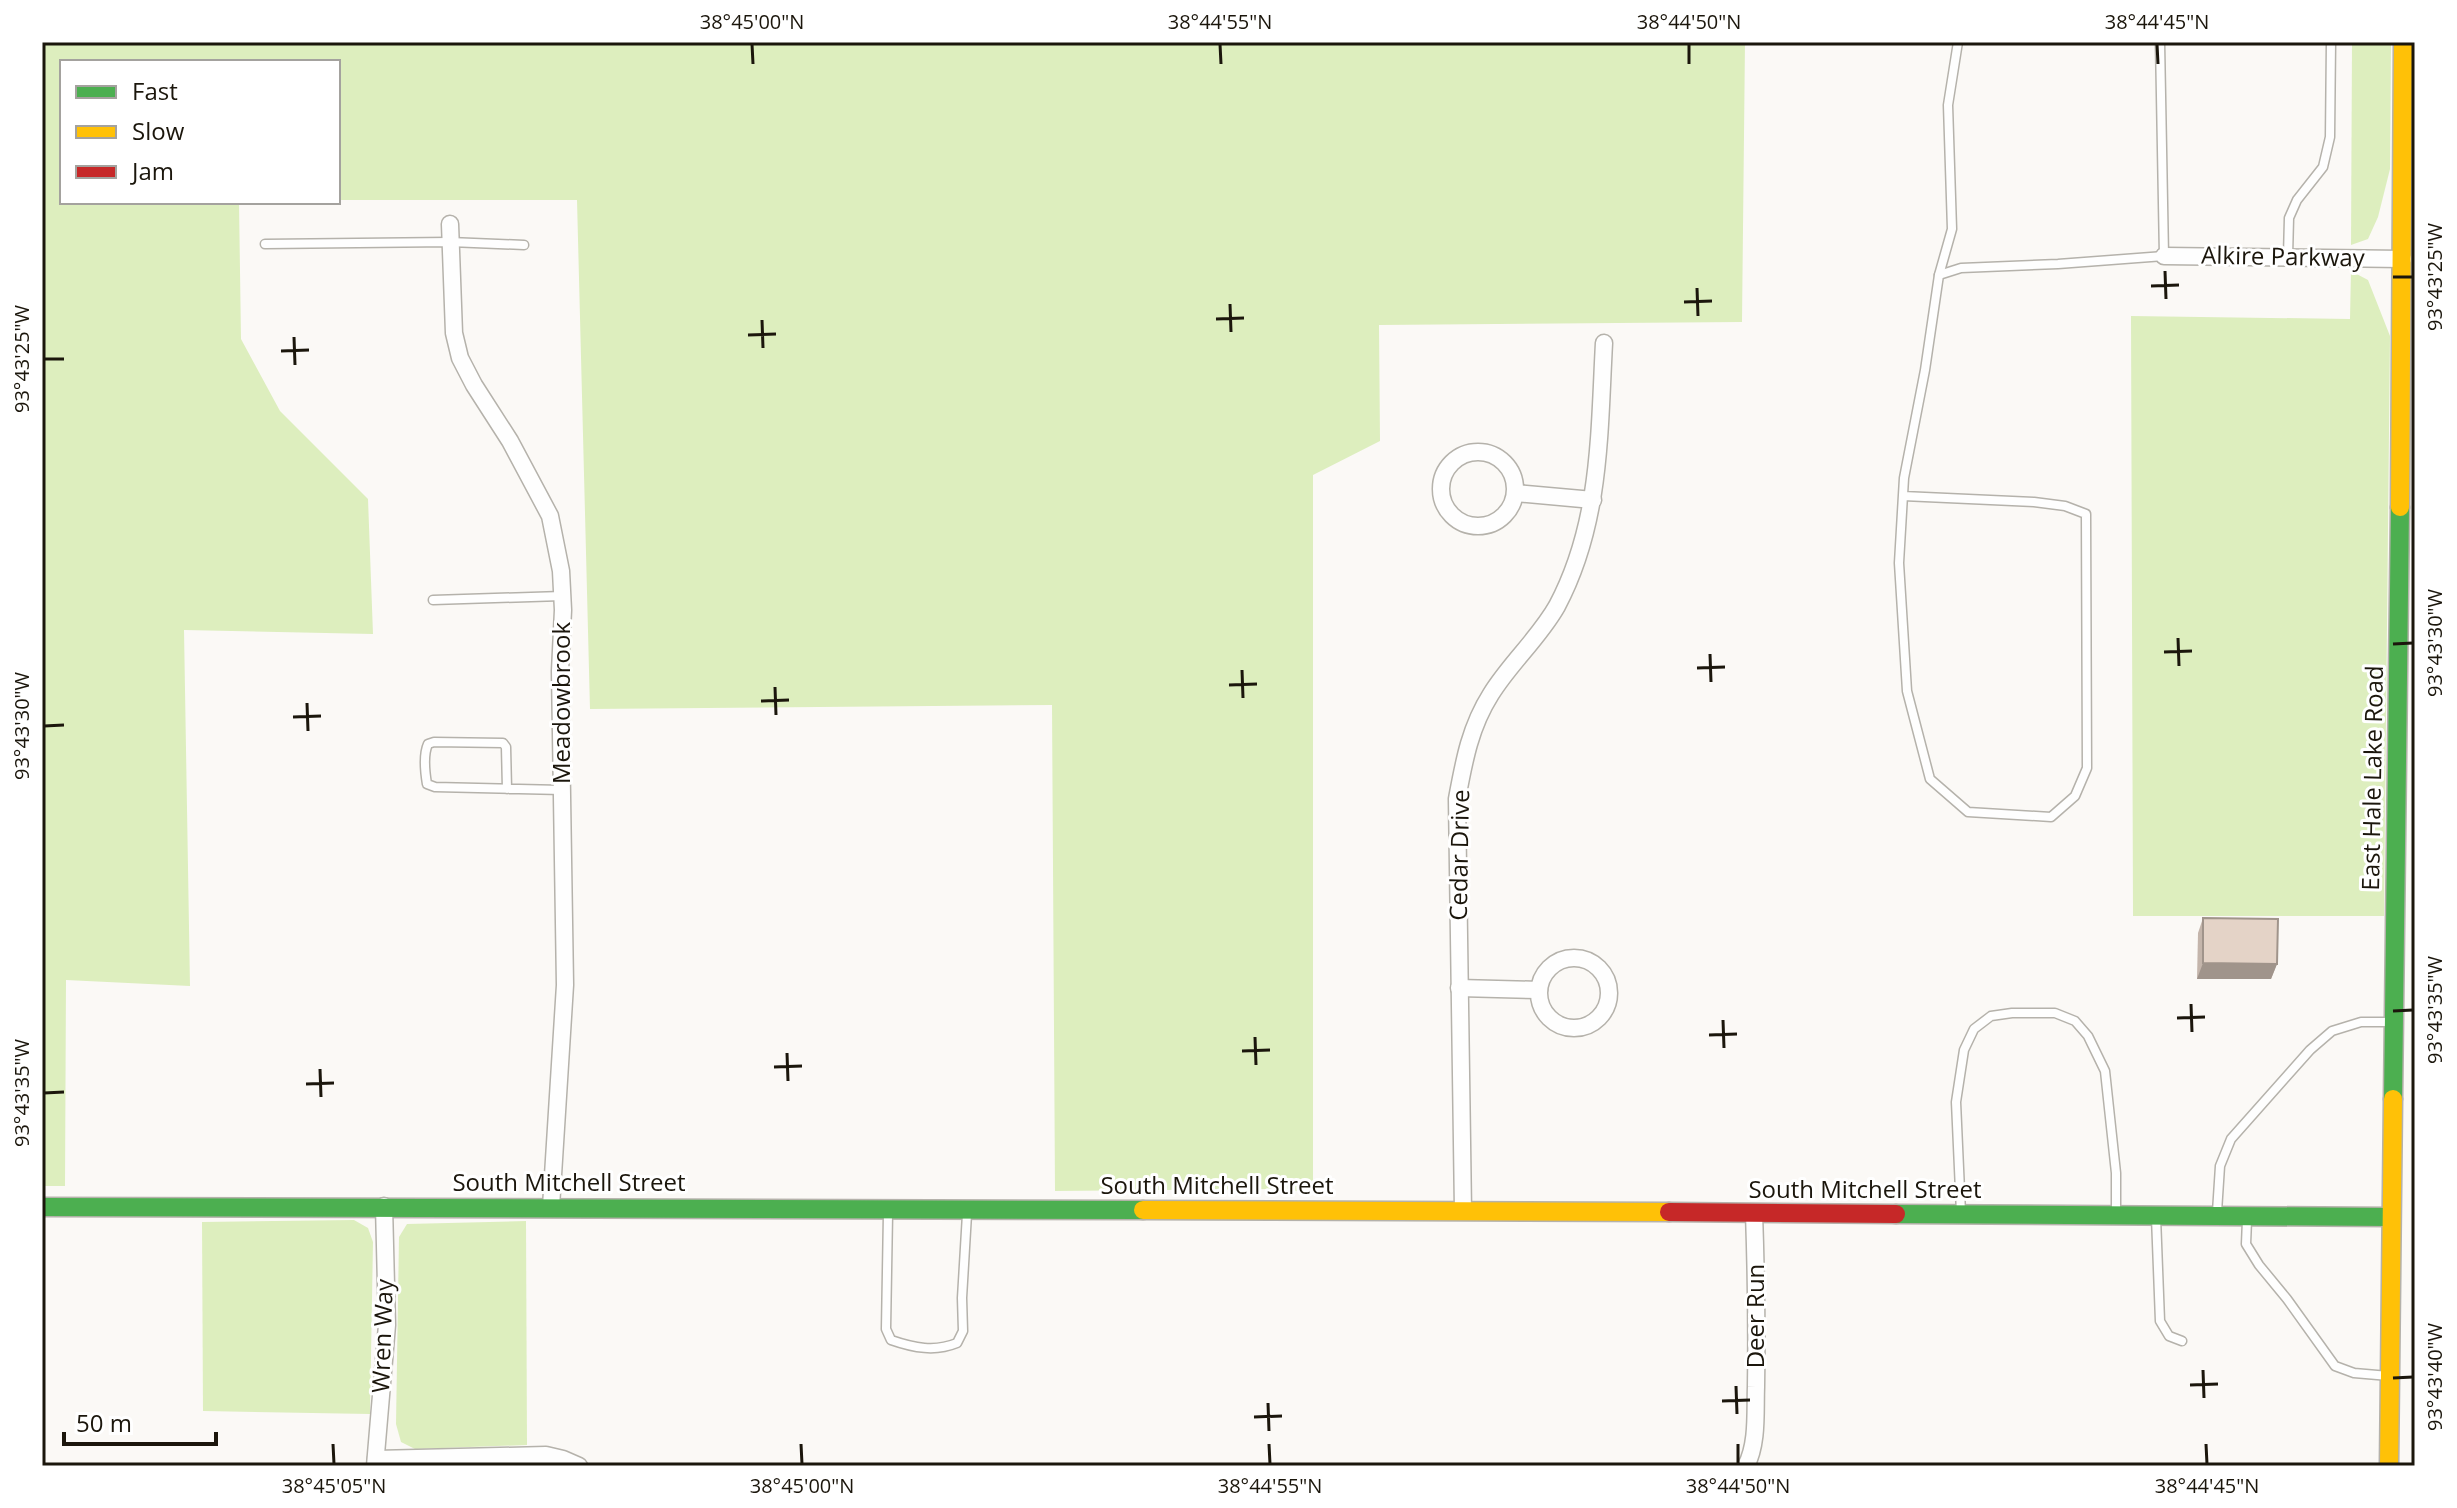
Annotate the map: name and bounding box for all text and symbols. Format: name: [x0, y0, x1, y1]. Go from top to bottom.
text: 38°45'00"N: [700, 8, 804, 35]
text: 38°44'55"N: [1168, 8, 1272, 35]
text: 38°44'50"N: [1637, 8, 1741, 35]
text: 38°44'45"N: [2105, 8, 2209, 35]
legend: [60, 60, 340, 204]
text: Fast: [132, 74, 178, 107]
text: Slow: [132, 114, 185, 147]
text: Jam: [130, 154, 174, 187]
text: 93°43'25"W: [2421, 222, 2448, 331]
street label: Alkire Parkway: [2201, 238, 2366, 273]
text: 93°43'25"W: [8, 304, 35, 413]
text: 93°43'30"W: [2421, 588, 2448, 697]
street label: Meadowbrook: [544, 622, 577, 784]
street label: East Hale Lake Road: [2353, 665, 2390, 891]
text: 93°43'30"W: [8, 671, 35, 780]
street label: Cedar Drive: [1441, 789, 1476, 921]
text: 93°43'35"W: [2421, 955, 2448, 1064]
text: 93°43'35"W: [8, 1038, 35, 1147]
street label: South Mitchell Street: [452, 1165, 686, 1198]
street label: South Mitchell Street: [1100, 1168, 1334, 1201]
street label: South Mitchell Street: [1748, 1172, 1982, 1205]
street label: Deer Run: [1738, 1264, 1771, 1368]
street label: Wren Way: [363, 1277, 400, 1393]
text: 93°43'40"W: [2421, 1322, 2448, 1431]
scale bar: [64, 1396, 216, 1446]
text: 50 m: [76, 1406, 132, 1439]
text: 38°45'05"N: [282, 1472, 386, 1499]
text: 38°45'00"N: [750, 1472, 854, 1499]
text: 38°44'55"N: [1218, 1472, 1322, 1499]
text: 38°44'50"N: [1686, 1472, 1790, 1499]
text: 38°44'45"N: [2155, 1472, 2259, 1499]

